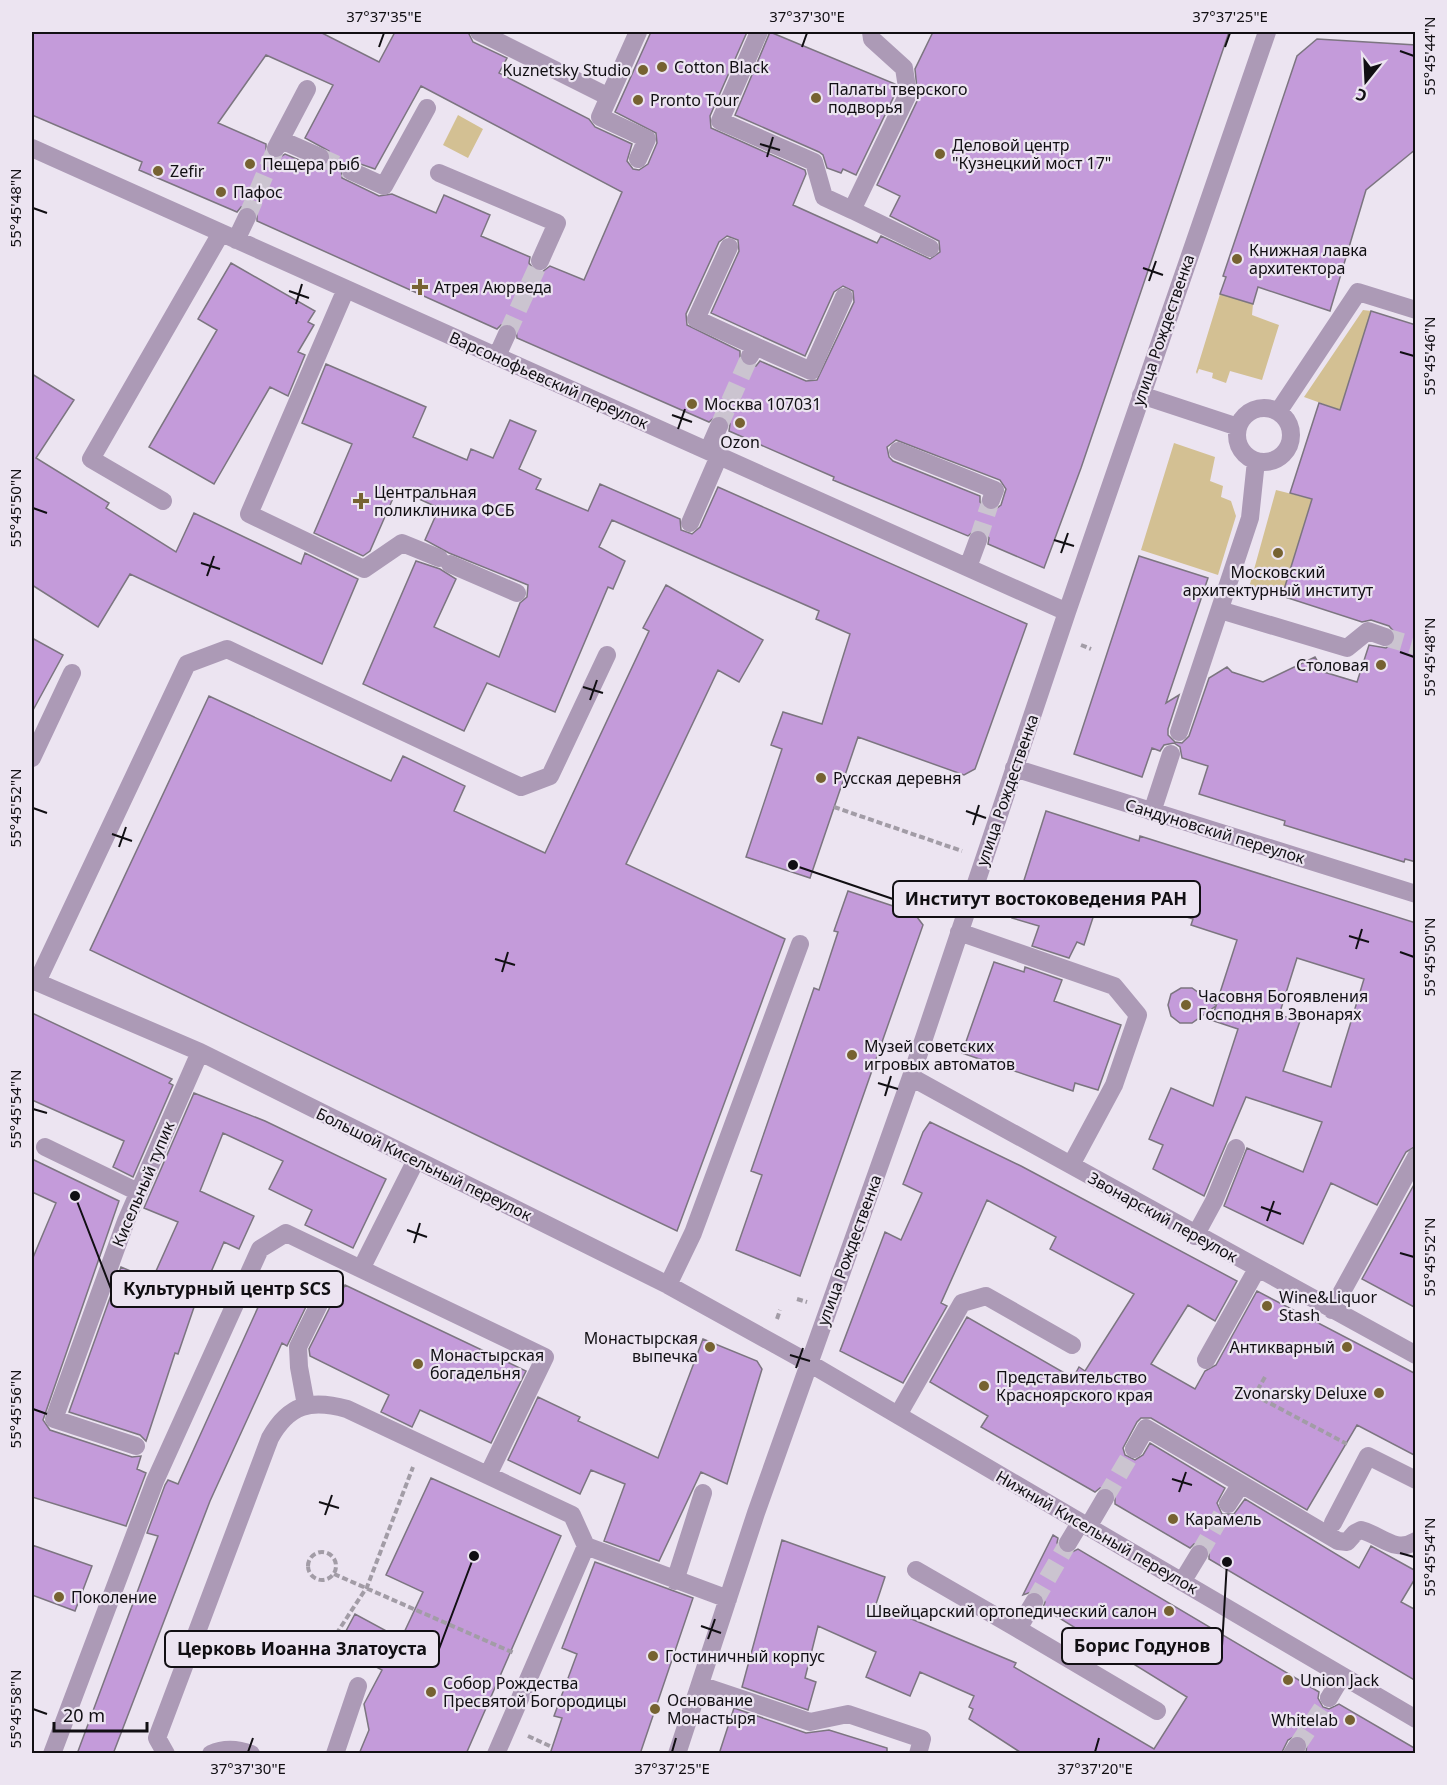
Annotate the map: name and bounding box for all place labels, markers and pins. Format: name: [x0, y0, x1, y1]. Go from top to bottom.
place label: Cotton Black: [674, 56, 769, 78]
place label: Kuznetsky Studio: [502, 59, 631, 81]
marker: Cotton Black: [655, 60, 669, 74]
marker: Kuznetsky Studio: [636, 63, 650, 77]
place label: Палаты тверского подворья: [828, 78, 967, 118]
place label: Pronto Tour: [650, 89, 739, 111]
marker: Палаты тверского подворья: [809, 91, 823, 105]
marker: Pronto Tour: [631, 93, 645, 107]
place label: Деловой центр "Кузнецкий мост 17": [952, 134, 1111, 174]
marker: Деловой центр "Кузнецкий мост 17": [933, 147, 947, 161]
place label: Пещера рыб: [262, 153, 360, 175]
marker: Пещера рыб: [243, 157, 257, 171]
place label: Zefir: [170, 160, 205, 182]
marker: Zefir: [151, 164, 165, 178]
place label: Пафос: [233, 181, 283, 203]
marker: Пафос: [214, 185, 228, 199]
place label: Книжная лавка архитектора: [1249, 239, 1367, 279]
marker: Книжная лавка архитектора: [1230, 252, 1244, 266]
place label: Атрея Аюрведа: [434, 276, 552, 298]
marker: Атрея Аюрведа: [411, 278, 429, 296]
place label: Москва 107031: [704, 393, 821, 415]
marker: Москва 107031: [685, 397, 699, 411]
marker: Ozon: [733, 416, 747, 430]
place label: Ozon: [720, 431, 760, 453]
place label: Центральная поликлиника ФСБ: [374, 481, 515, 521]
marker: Центральная поликлиника ФСБ: [352, 492, 370, 510]
marker: Московский архитектурный институт: [1271, 546, 1285, 560]
place label: Московский архитектурный институт: [1183, 561, 1374, 601]
place label: Столовая: [1296, 654, 1369, 676]
marker: Столовая: [1374, 658, 1388, 672]
place label: Русская деревня: [833, 767, 962, 789]
marker: Русская деревня: [814, 771, 828, 785]
callout: Институт востоковедения РАН: [893, 881, 1200, 917]
place label: Часовня Богоявления Господня в Звонарях: [1198, 985, 1368, 1025]
marker: Часовня Богоявления Господня в Звонарях: [1179, 998, 1193, 1012]
place label: Музей советских игровых автоматов: [864, 1035, 1015, 1075]
marker: Музей советских игровых автоматов: [845, 1048, 859, 1062]
callout: Культурный центр SCS: [111, 1271, 343, 1307]
place label: Wine&Liquor Stash: [1279, 1286, 1378, 1326]
marker: Wine&Liquor Stash: [1260, 1299, 1274, 1313]
place label: Монастырская выпечка: [584, 1327, 698, 1367]
place label: Антикварный: [1230, 1336, 1335, 1358]
marker: Монастырская выпечка: [703, 1340, 717, 1354]
marker: Антикварный: [1340, 1340, 1354, 1354]
place label: Монастырская богадельня: [430, 1344, 544, 1384]
marker: Монастырская богадельня: [411, 1357, 425, 1371]
place label: Представительство Красноярского края: [996, 1366, 1153, 1406]
marker: Представительство Красноярского края: [977, 1379, 991, 1393]
place label: Zvonarsky Deluxe: [1234, 1382, 1367, 1404]
marker: Zvonarsky Deluxe: [1372, 1386, 1386, 1400]
place label: Карамель: [1185, 1508, 1262, 1530]
marker: Карамель: [1166, 1512, 1180, 1526]
place label: Поколение: [71, 1586, 157, 1608]
marker: Поколение: [52, 1590, 66, 1604]
place label: Швейцарский ортопедический салон: [866, 1600, 1157, 1622]
marker: Швейцарский ортопедический салон: [1162, 1604, 1176, 1618]
callout: Борис Годунов: [1062, 1628, 1222, 1664]
callout: Церковь Иоанна Златоуста: [165, 1631, 439, 1667]
place label: Гостиничный корпус: [665, 1645, 825, 1667]
marker: Гостиничный корпус: [646, 1649, 660, 1663]
place label: Union Jack: [1300, 1669, 1379, 1691]
place label: Собор Рождества Пресвятой Богородицы: [443, 1672, 627, 1712]
marker: Union Jack: [1281, 1673, 1295, 1687]
marker: Собор Рождества Пресвятой Богородицы: [424, 1685, 438, 1699]
place label: Основание Монастыря: [667, 1689, 756, 1729]
marker: Основание Монастыря: [648, 1702, 662, 1716]
place label: Whitelab: [1271, 1709, 1338, 1731]
marker: Whitelab: [1343, 1713, 1357, 1727]

